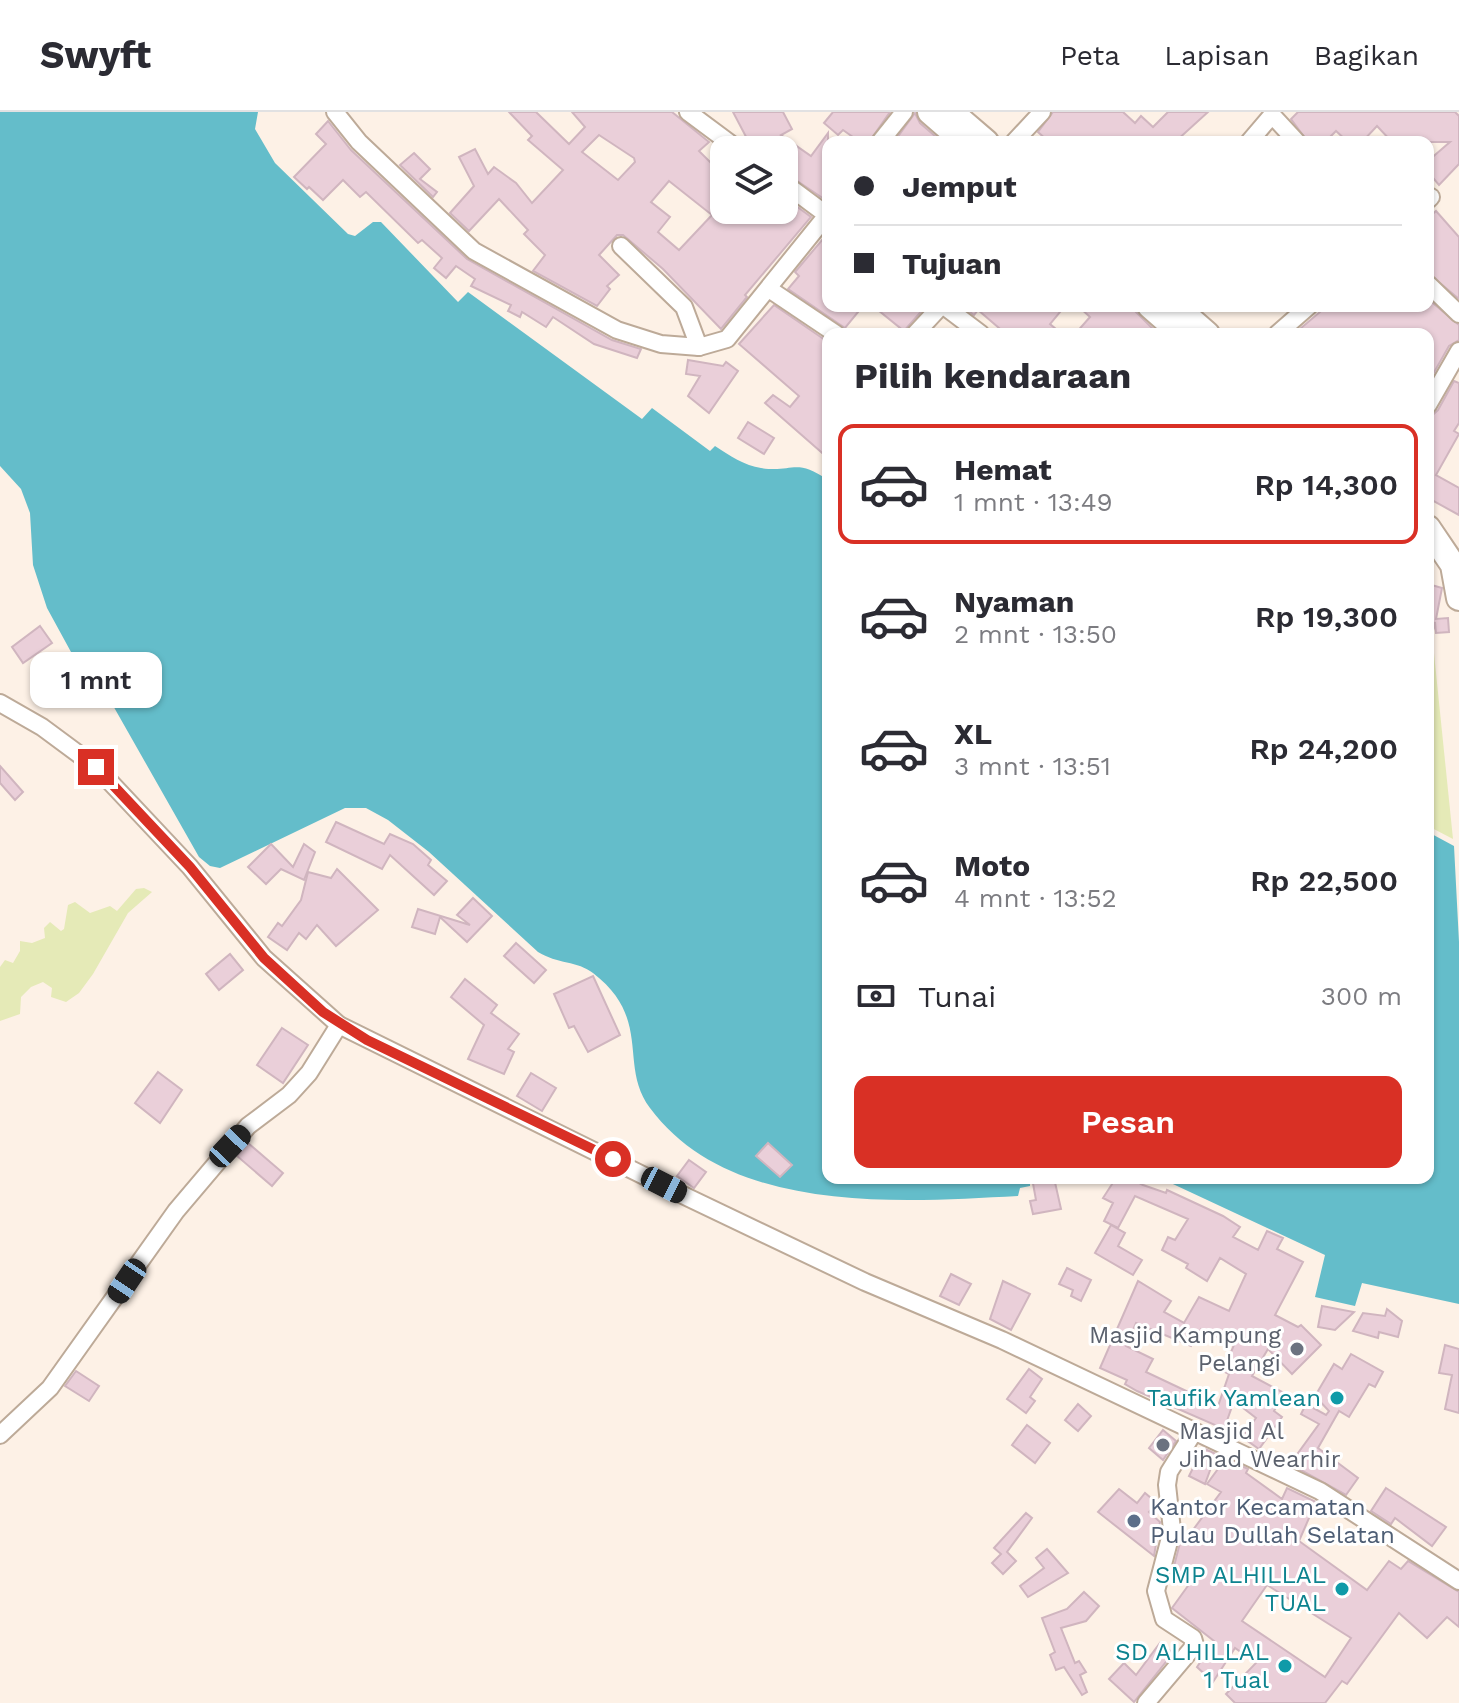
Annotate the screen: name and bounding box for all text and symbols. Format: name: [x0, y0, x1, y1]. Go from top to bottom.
text: Swyft: [40, 33, 151, 77]
text: Peta: [1060, 39, 1120, 72]
text: Lapisan: [1164, 39, 1270, 72]
text: Bagikan: [1314, 39, 1419, 72]
map controls: [710, 136, 798, 224]
button: layers: [710, 136, 798, 224]
text: Jemput: [902, 169, 1017, 204]
text: Tujuan: [902, 246, 1002, 281]
text: Pilih kendaraan: [854, 355, 1131, 397]
icon: car: [858, 448, 930, 520]
text: Hemat: [954, 452, 1052, 487]
text: Rp 14,300: [1255, 467, 1398, 502]
text: 1 mnt · 13:49: [954, 487, 1113, 517]
icon: car: [858, 580, 930, 652]
text: Nyaman: [954, 584, 1074, 619]
text: Rp 19,300: [1255, 599, 1398, 634]
text: 2 mnt · 13:50: [954, 619, 1117, 649]
callout: 1 mnt: [30, 651, 162, 707]
text: 1 mnt: [61, 665, 131, 695]
icon: car: [858, 712, 930, 784]
text: XL: [954, 716, 992, 751]
text: Rp 24,200: [1249, 731, 1398, 766]
route end: [78, 749, 114, 785]
text: 3 mnt · 13:51: [954, 751, 1111, 781]
icon: car: [858, 844, 930, 916]
text: Moto: [954, 848, 1030, 883]
text: Rp 22,500: [1250, 863, 1398, 898]
text: 4 mnt · 13:52: [954, 883, 1117, 913]
icon: cash: [854, 974, 898, 1018]
text: Tunai: [918, 979, 996, 1014]
text: 300 m: [1321, 981, 1402, 1011]
button: Pesan: [854, 1076, 1402, 1168]
car: [205, 1120, 255, 1172]
route start: [595, 1141, 631, 1177]
car: [637, 1163, 691, 1207]
car: [104, 1254, 150, 1308]
place label: Masjid Kampung Pelangi: [1089, 1321, 1281, 1377]
marker: Masjid Kampung Pelangi: [1288, 1340, 1306, 1358]
place label: Taufik Yamlean: [1147, 1384, 1321, 1412]
marker: Taufik Yamlean: [1328, 1389, 1346, 1407]
place label: Masjid Al Jihad Wearhir: [1179, 1417, 1341, 1473]
marker: Masjid Al Jihad Wearhir: [1154, 1436, 1172, 1454]
place label: Kantor Kecamatan Pulau Dullah Selatan: [1150, 1493, 1395, 1549]
marker: Kantor Kecamatan Pulau Dullah Selatan: [1125, 1512, 1143, 1530]
place label: SMP ALHILLAL TUAL: [1155, 1561, 1326, 1617]
marker: SMP ALHILLAL TUAL: [1333, 1580, 1351, 1598]
place label: SD ALHILLAL 1 Tual: [1115, 1638, 1270, 1694]
marker: SD ALHILLAL 1 Tual: [1276, 1657, 1294, 1675]

